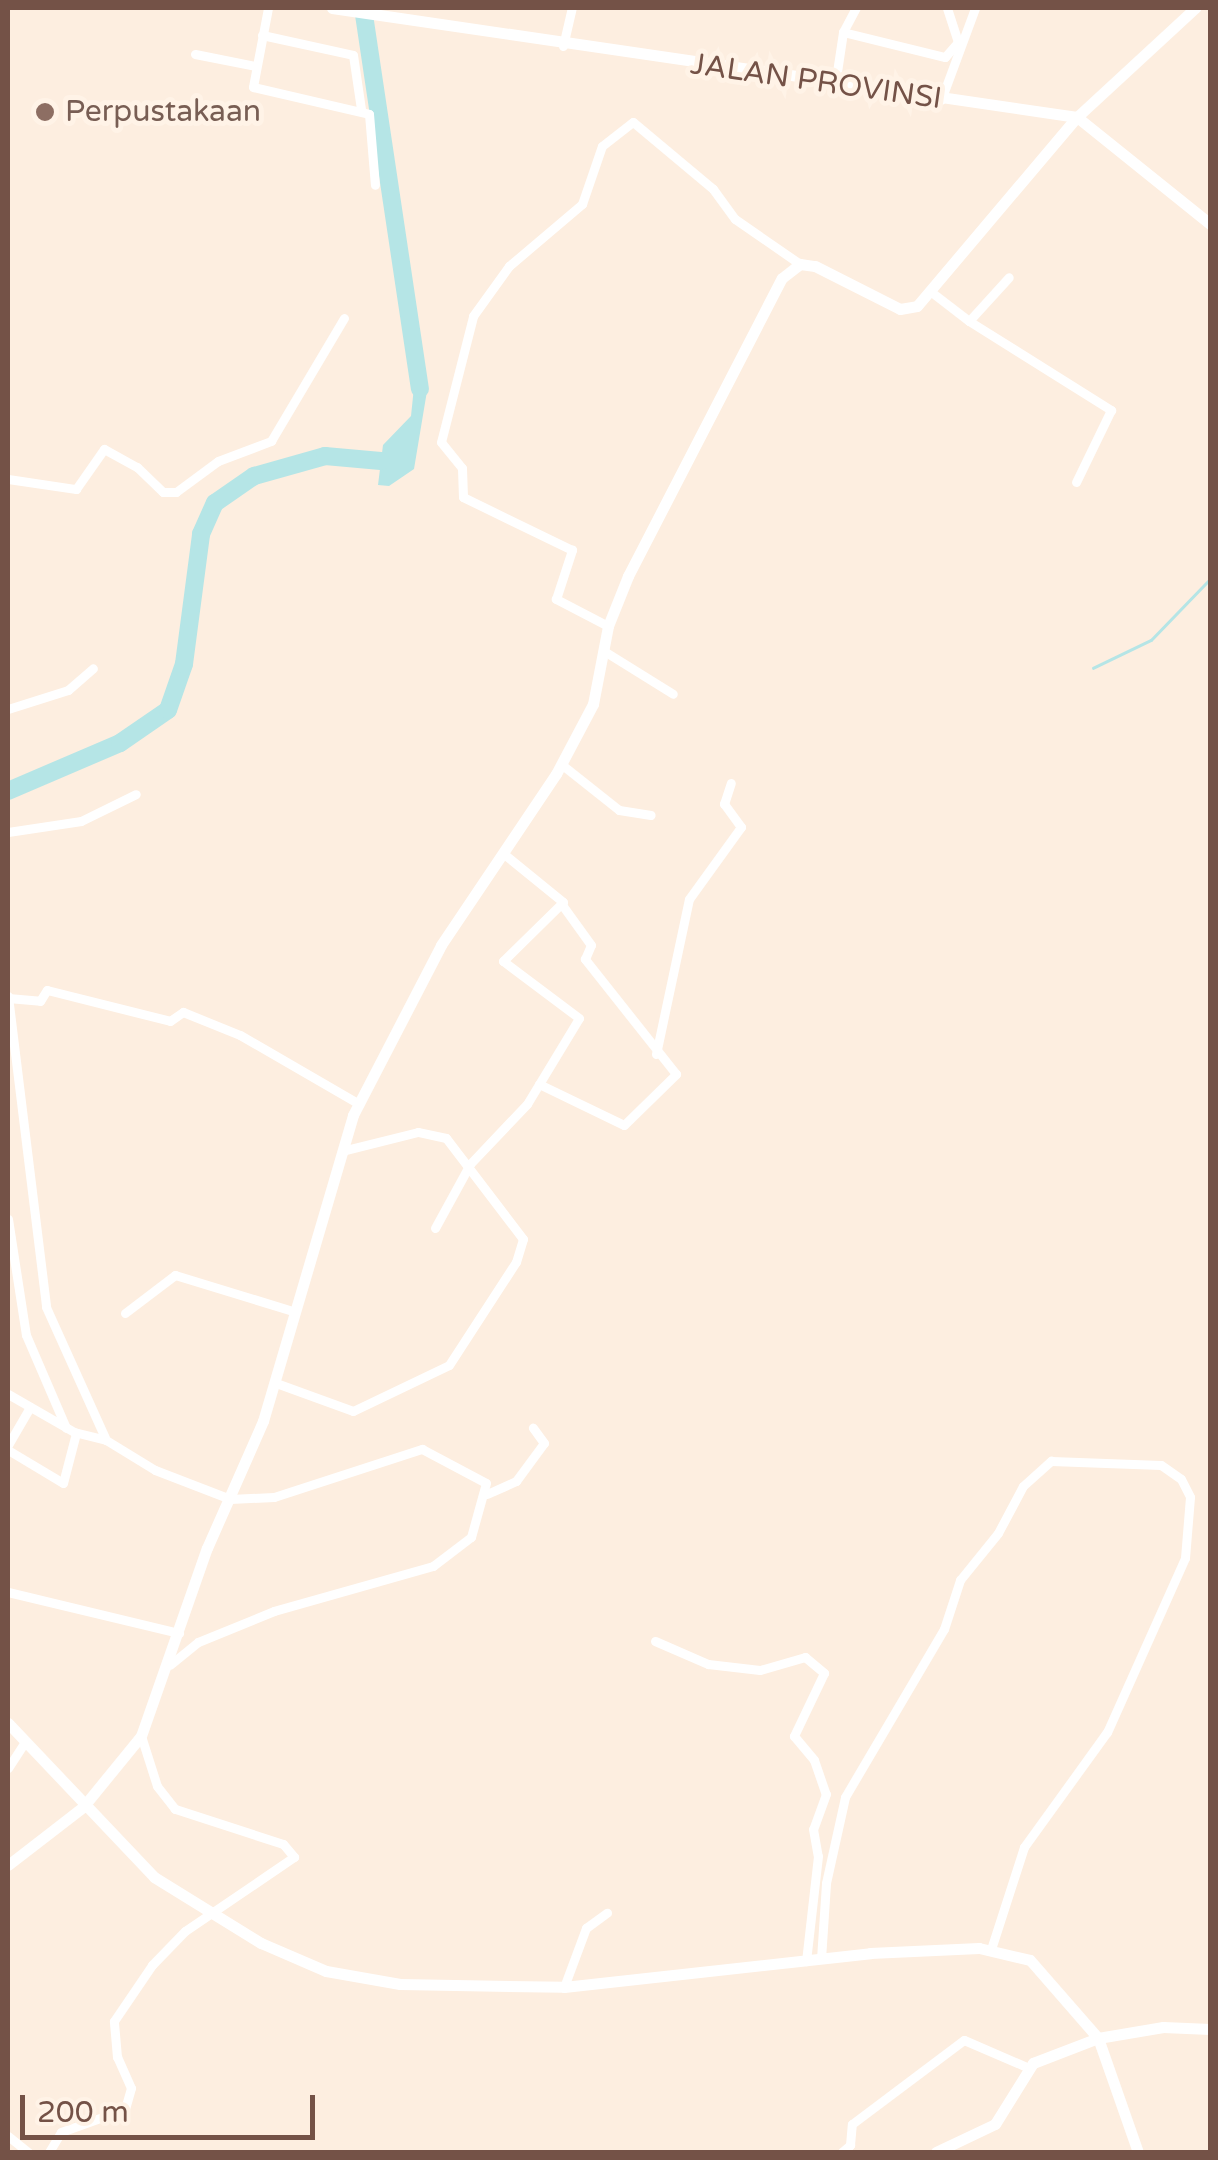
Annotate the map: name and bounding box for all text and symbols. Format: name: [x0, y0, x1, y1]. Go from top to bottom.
street label: JALAN PROVINSI: [688, 47, 944, 117]
place label: Perpustakaan: [65, 94, 261, 130]
marker: Perpustakaan: [34, 101, 56, 123]
scale bar: [25, 2075, 320, 2137]
text: 200 m: [37, 2094, 129, 2131]

